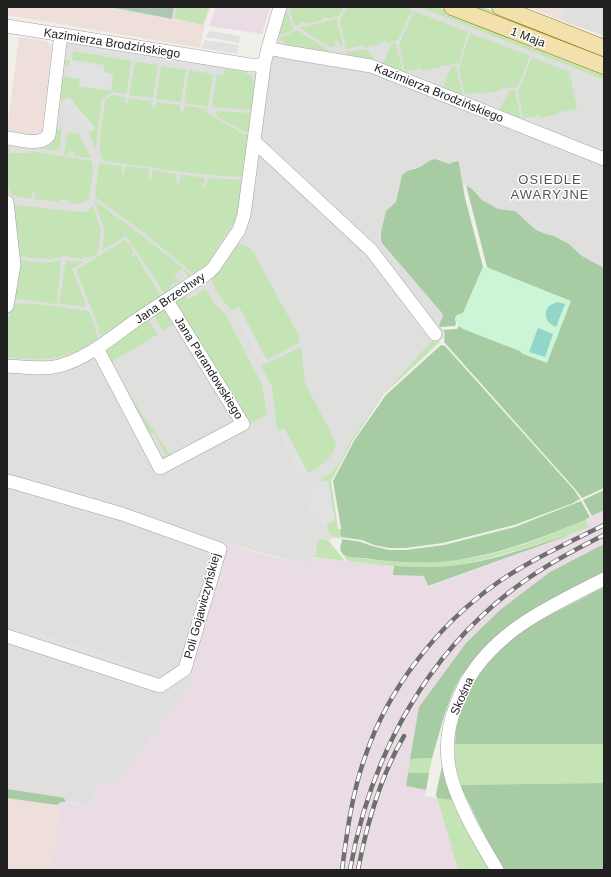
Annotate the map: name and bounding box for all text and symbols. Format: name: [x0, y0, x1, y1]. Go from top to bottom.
street label: 1 Maja: [509, 24, 548, 50]
street label: Kazimierza Brodzińskiego: [43, 25, 182, 61]
street label: Kazimierza Brodzińskiego: [372, 61, 506, 125]
district label: OSIEDLE AWARYJNE: [510, 172, 590, 202]
street label: Jana Brzechwy: [132, 269, 208, 327]
street label: Jana Parandowskiego: [172, 314, 246, 422]
street label: Poli Gojawiczyńskiej: [181, 552, 223, 660]
street label: Skośna: [447, 675, 477, 717]

